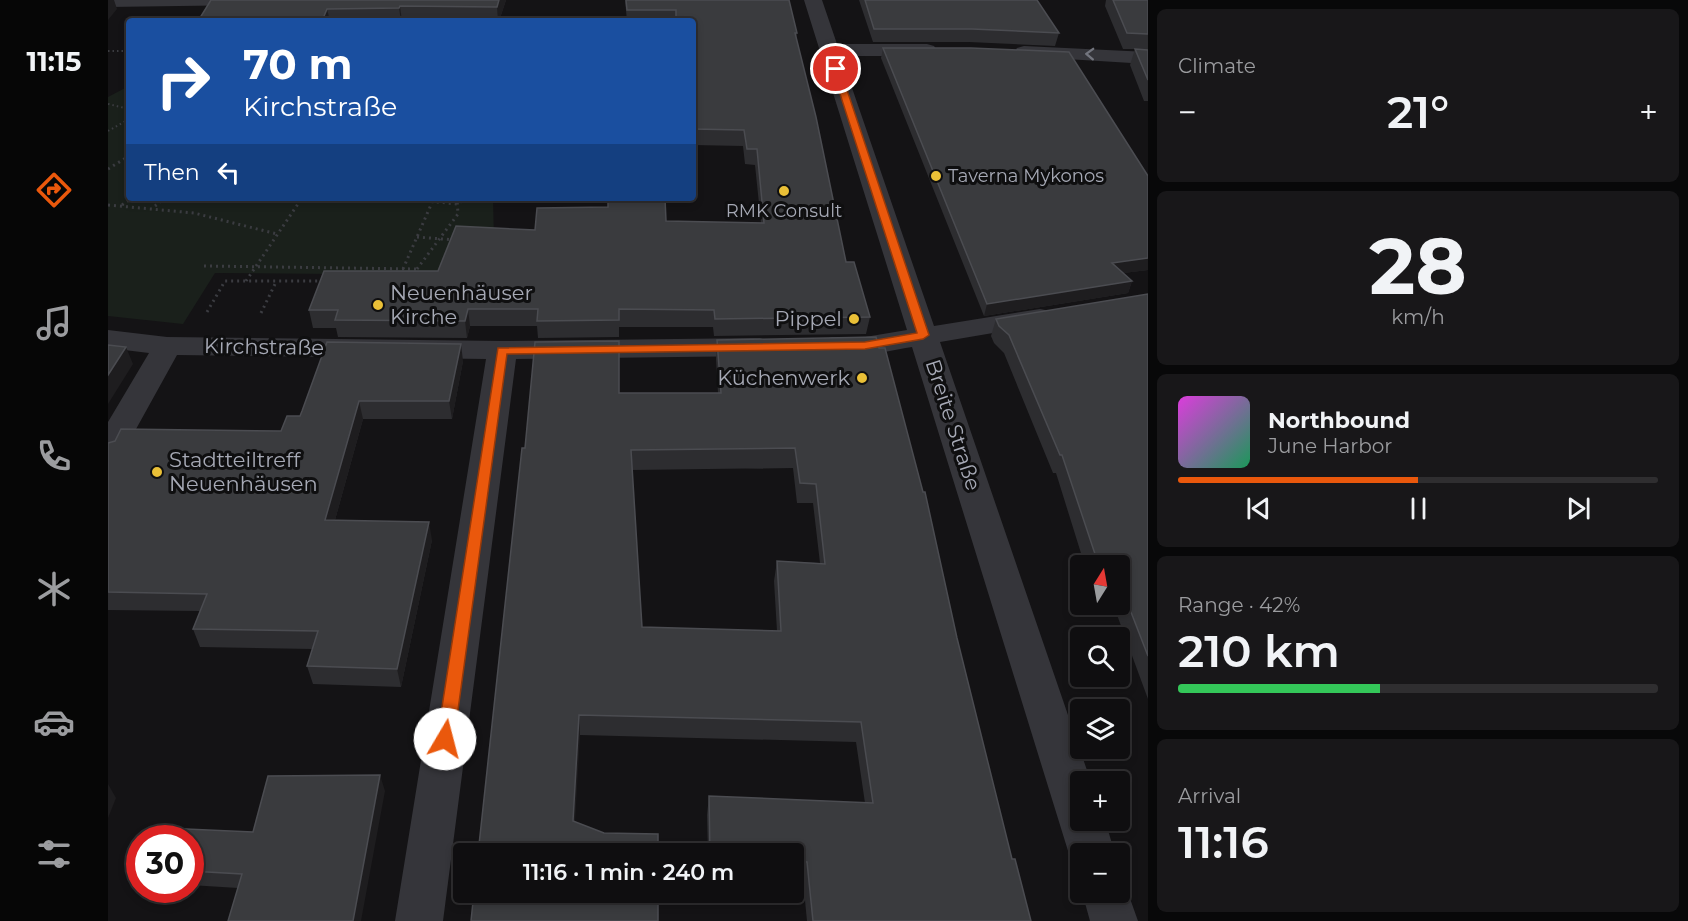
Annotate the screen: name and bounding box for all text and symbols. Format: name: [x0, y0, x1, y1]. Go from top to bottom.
text: 70 m: [243, 38, 353, 90]
icon: right: [144, 42, 222, 120]
pin: [810, 43, 861, 94]
text: 11:15: [27, 45, 81, 78]
one-way arrow: [1085, 48, 1094, 61]
icon: arrive: [819, 52, 852, 85]
text: Climate: [1178, 54, 1256, 78]
text: 21°: [1387, 84, 1449, 139]
text: Kirchstraße: [243, 90, 397, 123]
text: −: [1178, 92, 1197, 132]
text: +: [1639, 92, 1658, 132]
icon: left: [212, 156, 245, 189]
text: Then: [144, 159, 200, 186]
place label: Taverna Mykonos: [948, 165, 1104, 187]
icon: directions: [33, 169, 75, 211]
marker: Taverna Mykonos: [929, 169, 943, 183]
marker: RMK Consult: [777, 184, 791, 198]
place label: RMK Consult: [726, 200, 842, 222]
text: 28: [1369, 218, 1467, 314]
place label: Neuenhäuser Kirche: [390, 280, 533, 329]
marker: Neuenhäuser Kirche: [371, 298, 385, 312]
icon: music: [33, 302, 75, 344]
text: km/h: [1391, 305, 1445, 329]
place label: Pippel: [774, 306, 842, 331]
marker: Pippel: [847, 312, 861, 326]
street label: Kirchstraße: [204, 333, 324, 360]
street label: Breite Straße: [920, 356, 986, 494]
place label: Küchenwerk: [717, 365, 850, 390]
marker: Küchenwerk: [855, 371, 869, 385]
text: Northbound: [1268, 407, 1410, 434]
text: June Harbor: [1268, 434, 1392, 458]
icon: phone: [33, 435, 75, 477]
place label: Stadtteiltreff Neuenhäusen: [169, 447, 318, 496]
marker: Stadtteiltreff Neuenhäusen: [150, 465, 164, 479]
icon: previous: [1242, 492, 1275, 525]
icon: pause: [1402, 492, 1435, 525]
icon: next: [1562, 492, 1595, 525]
north arrow: [1070, 555, 1130, 615]
map controls: [1070, 555, 1130, 903]
icon: climate: [33, 568, 75, 610]
text: Range · 42%: [1178, 593, 1300, 617]
text: 210 km: [1178, 623, 1340, 678]
button: search: [1070, 627, 1130, 687]
button: layers: [1070, 699, 1130, 759]
icon: car: [33, 701, 75, 743]
position arrow: [413, 707, 477, 771]
button: +: [1070, 771, 1130, 831]
text: Arrival: [1178, 784, 1241, 808]
text: 11:16: [1178, 814, 1269, 869]
speed limit sign: 30: [126, 825, 204, 903]
icon: filters: [33, 833, 75, 875]
button: −: [1070, 843, 1130, 903]
text: 11:16 · 1 min · 240 m: [523, 859, 734, 886]

